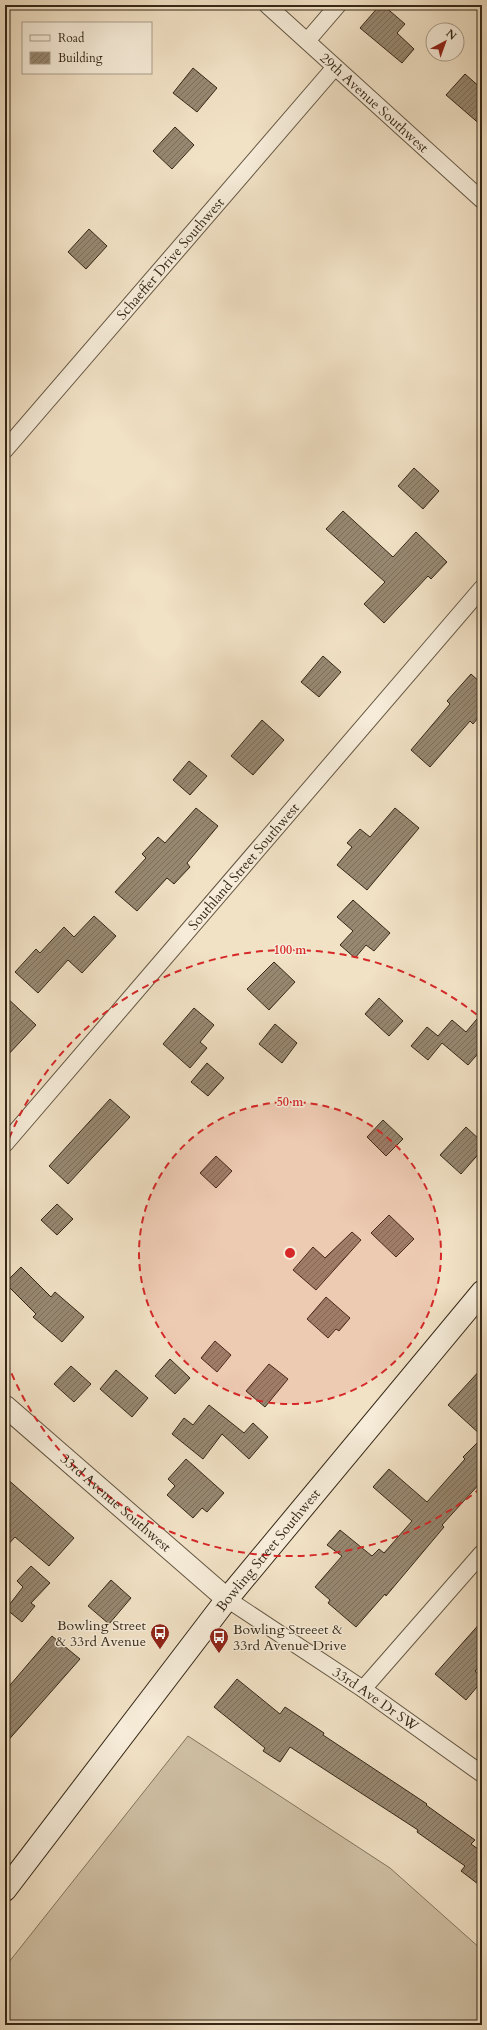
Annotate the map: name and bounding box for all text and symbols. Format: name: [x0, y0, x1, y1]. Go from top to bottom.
legend: [22, 22, 152, 74]
north arrow: [425, 22, 465, 62]
text: N: [443, 26, 460, 44]
text: Road: [58, 30, 85, 46]
street label: 29th Avenue Southwest: [316, 48, 433, 157]
text: Building: [58, 50, 103, 66]
street label: Schaeffer Drive Southwest: [112, 193, 229, 324]
street label: Southland Street Southwest: [183, 798, 304, 934]
text: 100 m: [274, 942, 307, 958]
text: 50 m: [277, 1094, 304, 1110]
centre of rings: [283, 1246, 297, 1260]
street label: 33rd Avenue Southwest: [57, 1449, 176, 1556]
street label: Bowling Street Southwest: [212, 1484, 325, 1615]
place label: Bowling Street & 33rd Avenue: [56, 1616, 147, 1651]
place label: Bowling Streeet & 33rd Avenue Drive: [233, 1620, 347, 1655]
bus stop icon: Bowling Street & 33rd Avenue: [149, 1622, 171, 1650]
bus stop icon: Bowling Streeet & 33rd Avenue Drive: [208, 1626, 230, 1654]
street label: 33rd Ave Dr SW: [329, 1662, 423, 1736]

